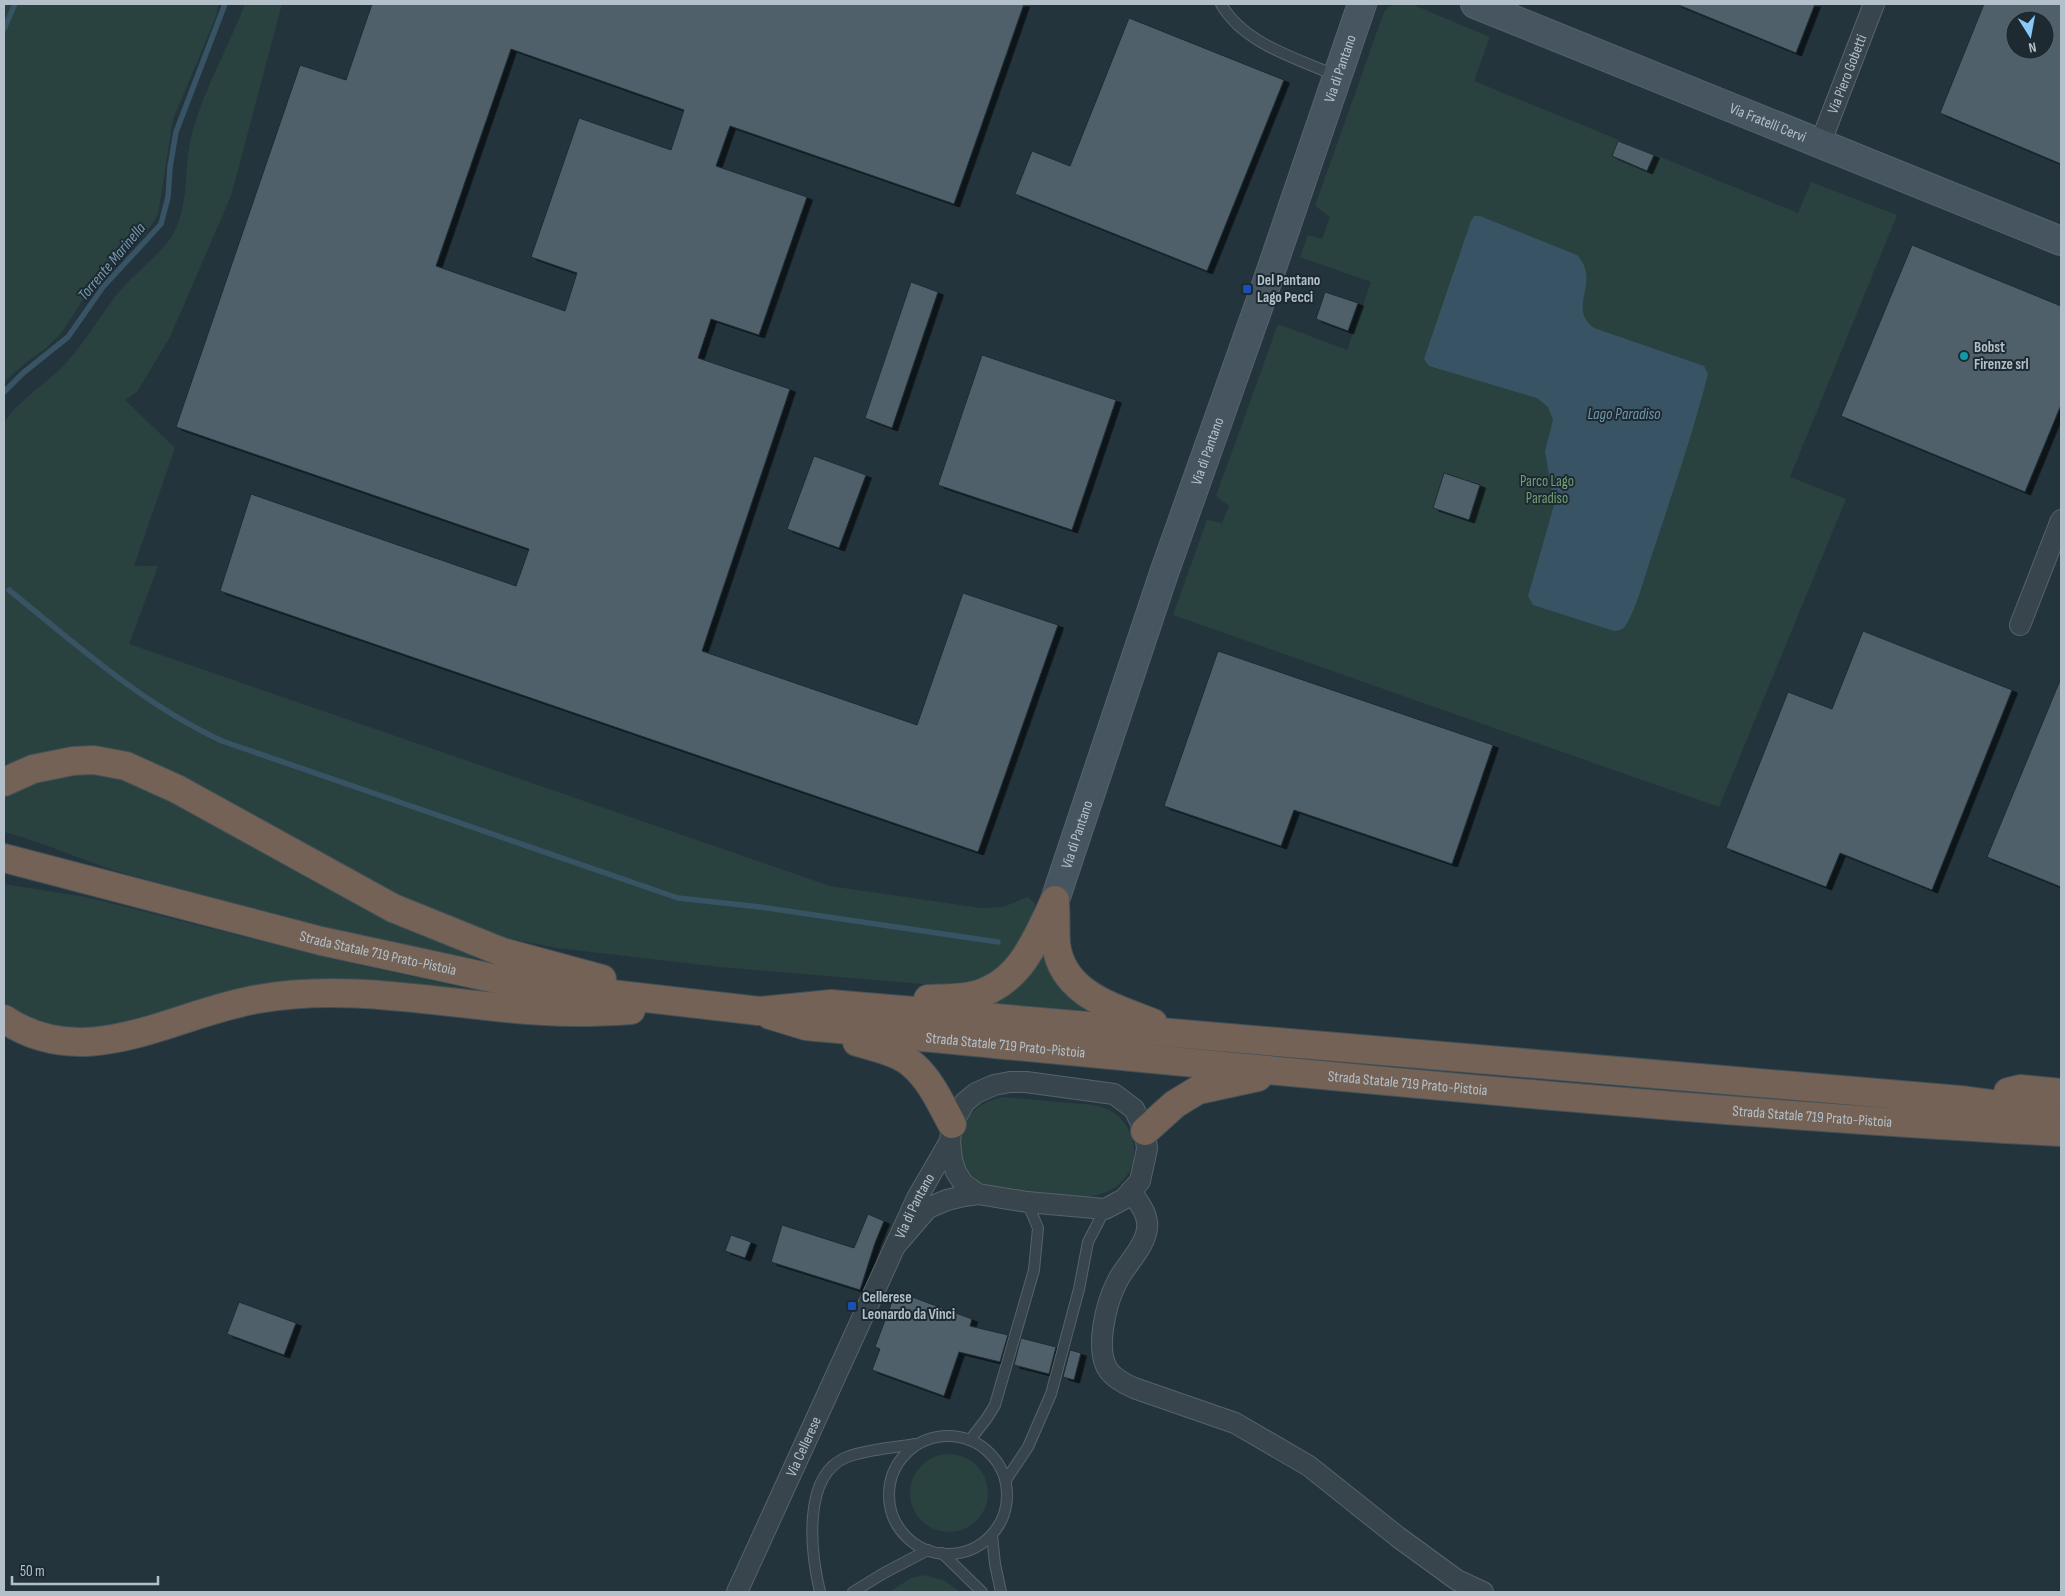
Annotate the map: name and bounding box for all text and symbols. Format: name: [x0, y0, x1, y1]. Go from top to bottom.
north arrow: [2005, 10, 2055, 60]
street label: Via di Pantano: [1320, 32, 1361, 105]
street label: Via Piero Gobetti: [1824, 32, 1871, 117]
text: N: [2027, 38, 2038, 56]
street label: Via Fratelli Cervi: [1727, 99, 1809, 147]
water label: Torrente Marinella: [74, 219, 150, 305]
place label: Del Pantano Lago Pecci: [1257, 271, 1320, 307]
marker: Del Pantano Lago Pecci: [1241, 283, 1253, 295]
place label: Bobst Firenze srl: [1974, 338, 2029, 374]
marker: Bobst Firenze srl: [1958, 350, 1970, 362]
water label: Lago Paradiso: [1587, 405, 1661, 424]
street label: Via di Pantano: [1187, 415, 1228, 488]
park label: Parco Lago Paradiso: [1520, 472, 1574, 508]
street label: Via di Pantano: [1057, 798, 1097, 871]
street label: Strada Statale 719 Prato-Pistoia: [297, 927, 458, 980]
street label: Strada Statale 719 Prato-Pistoia: [925, 1028, 1086, 1063]
street label: Strada Statale 719 Prato-Pistoia: [1327, 1067, 1488, 1100]
street label: Strada Statale 719 Prato-Pistoia: [1732, 1102, 1893, 1132]
street label: Via di Pantano: [891, 1170, 939, 1242]
place label: Cellerese Leonardo da Vinci: [862, 1288, 955, 1324]
marker: Cellerese Leonardo da Vinci: [846, 1300, 858, 1312]
street label: Via Cellerese: [782, 1414, 826, 1480]
scale bar: [12, 1554, 159, 1586]
text: 50 m: [20, 1562, 45, 1581]

